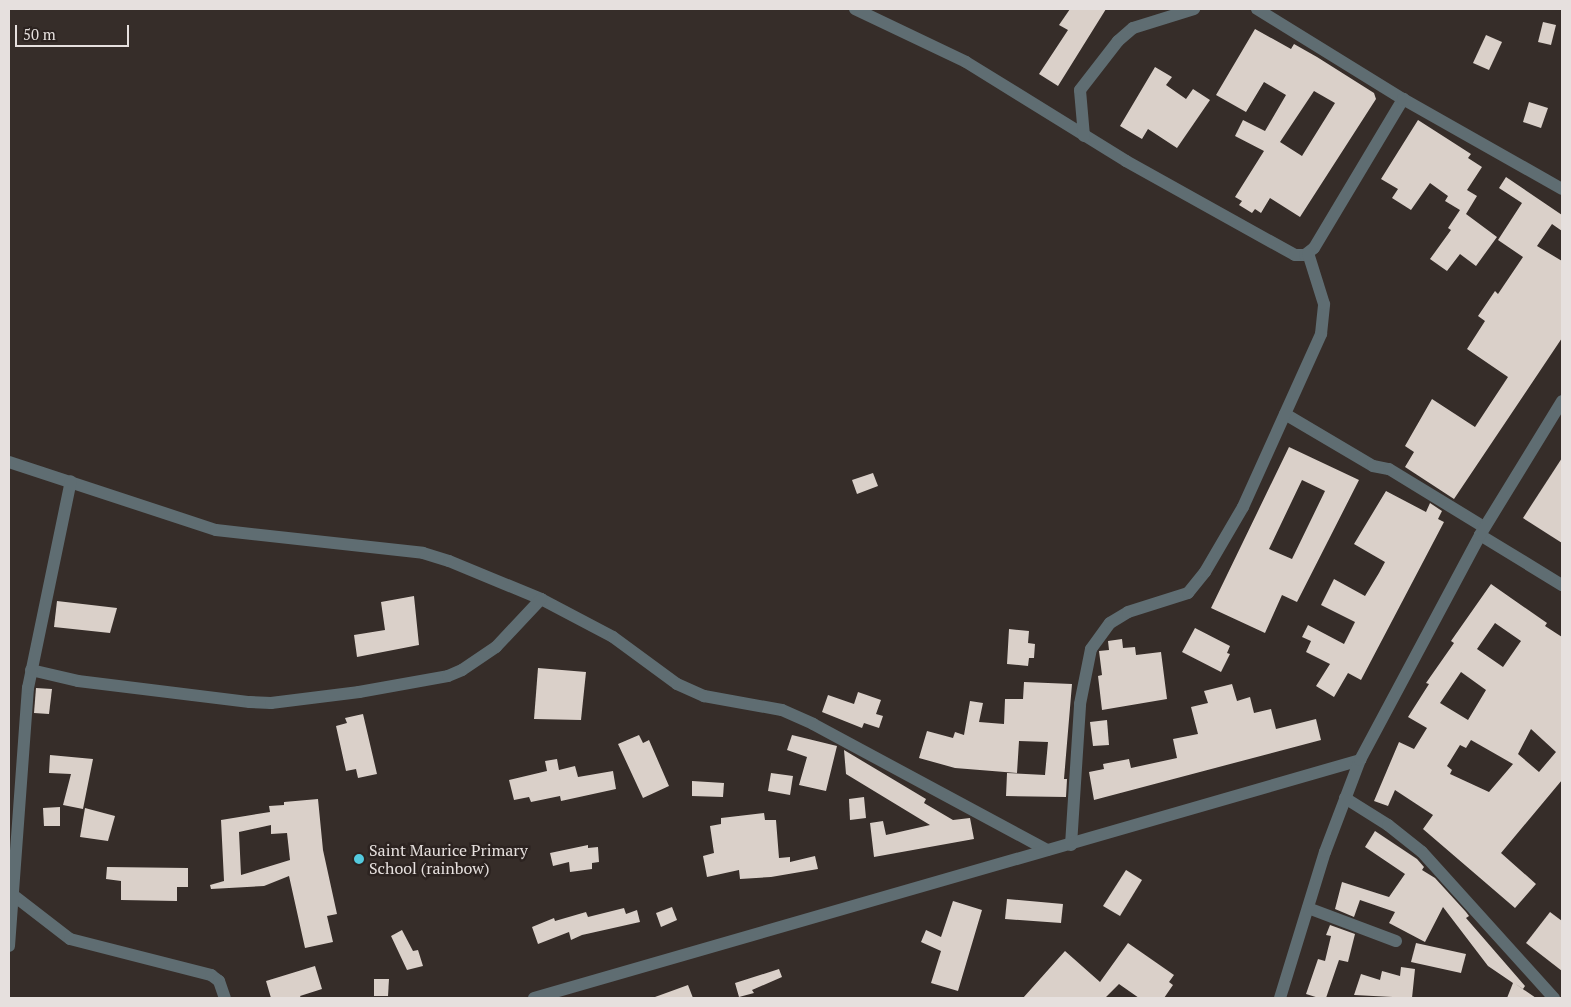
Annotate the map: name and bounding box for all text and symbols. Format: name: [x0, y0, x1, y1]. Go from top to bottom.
scale bar: [18, 15, 131, 47]
text: 50 m: [23, 24, 56, 44]
place label: Saint Maurice Primary School (rainbow): [369, 840, 528, 878]
marker: Saint Maurice Primary School (rainbow): [353, 853, 365, 865]

